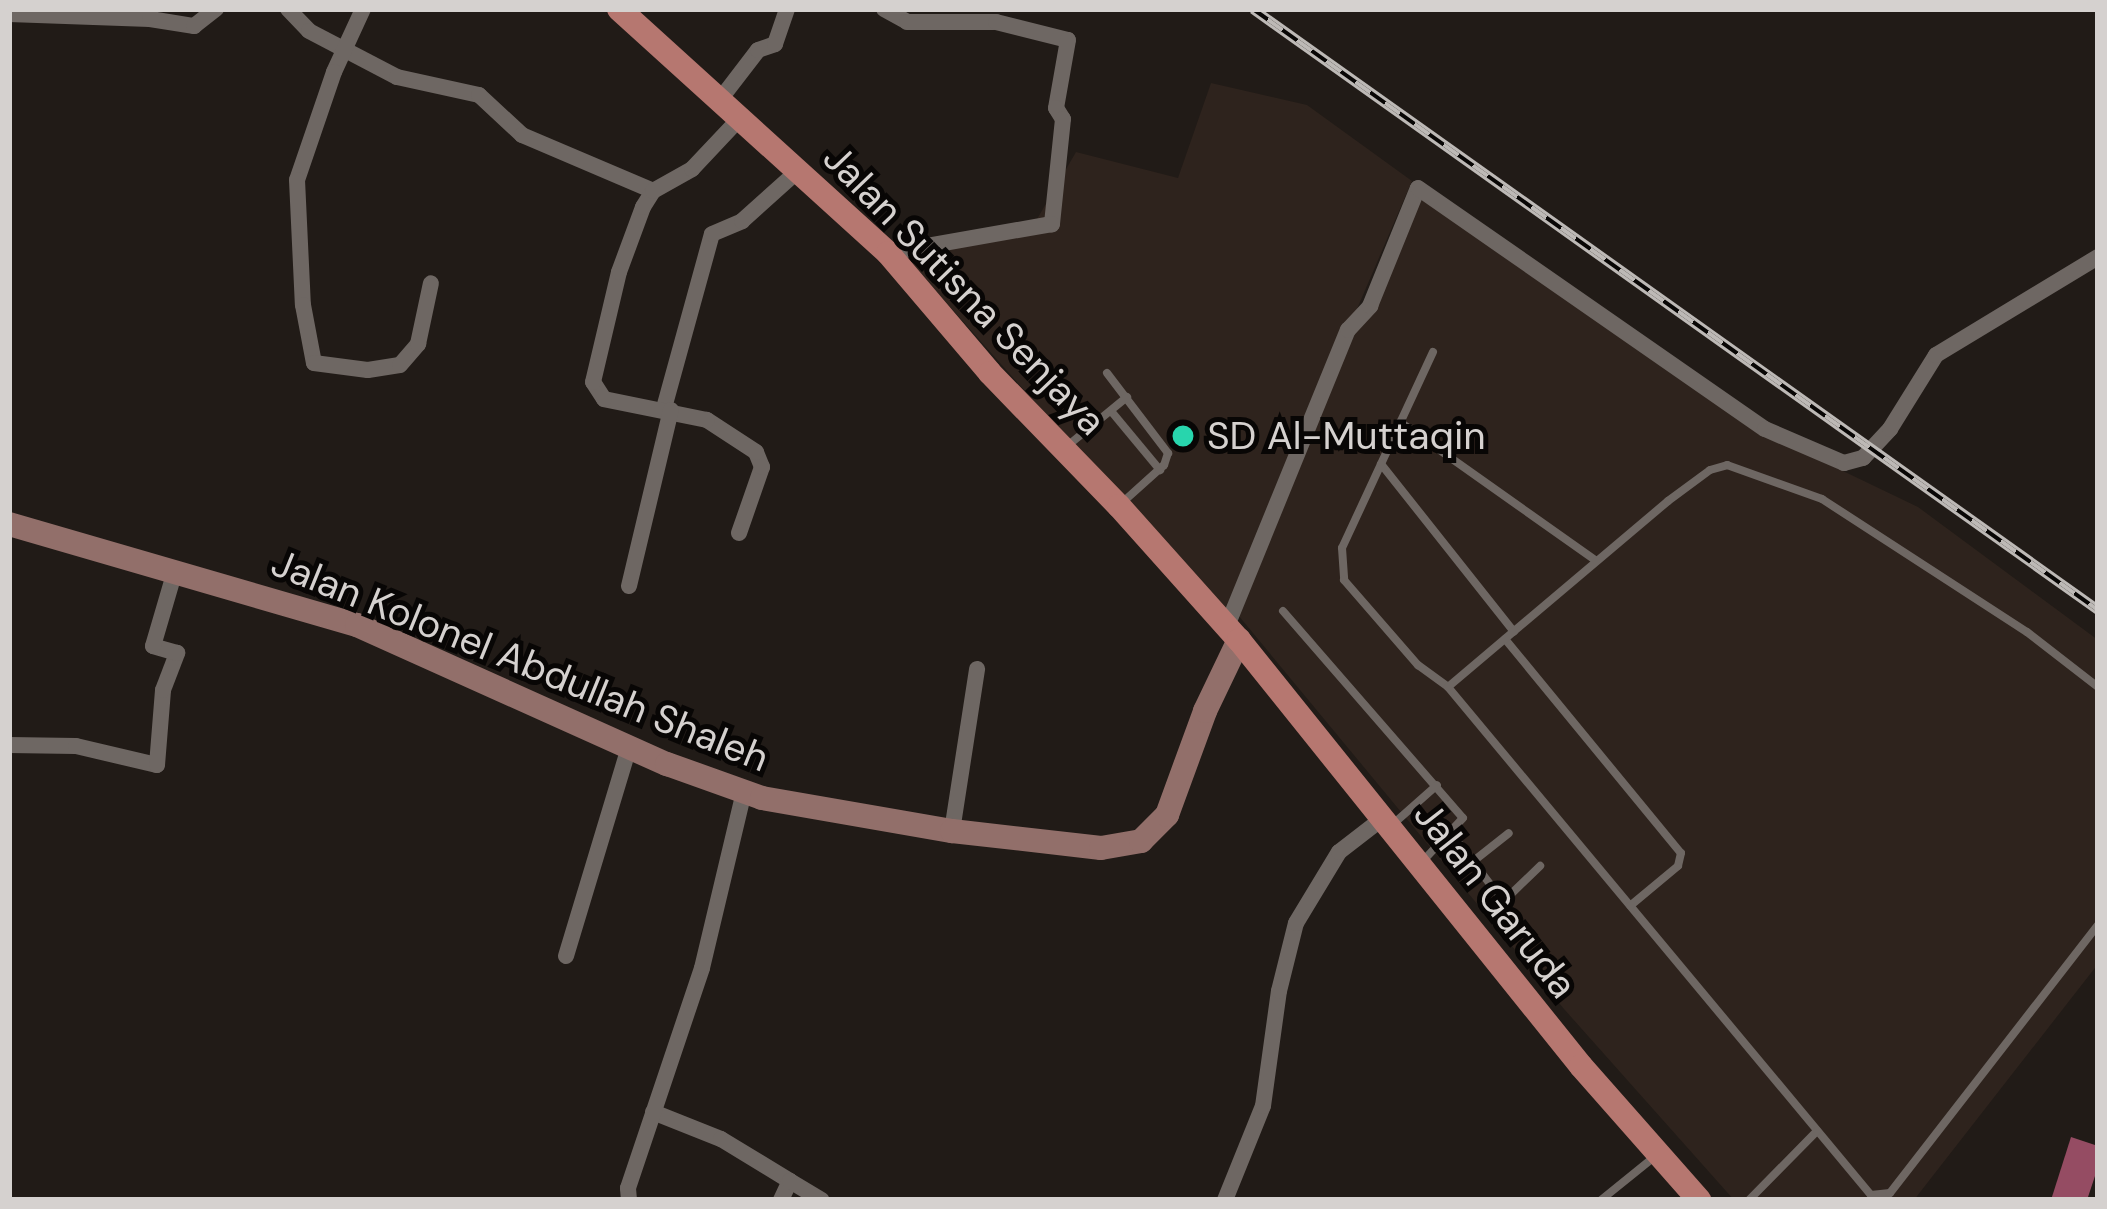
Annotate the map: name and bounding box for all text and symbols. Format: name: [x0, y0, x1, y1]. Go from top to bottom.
street label: Jalan Sutisna Senjaya: [813, 135, 1115, 445]
place label: SD Al-Muttaqin: [1207, 413, 1486, 459]
marker: SD Al-Muttaqin: [1170, 423, 1196, 449]
street label: Jalan Kolonel Abdullah Shaleh: [265, 540, 775, 782]
street label: Jalan Garuda: [1404, 792, 1586, 1008]

